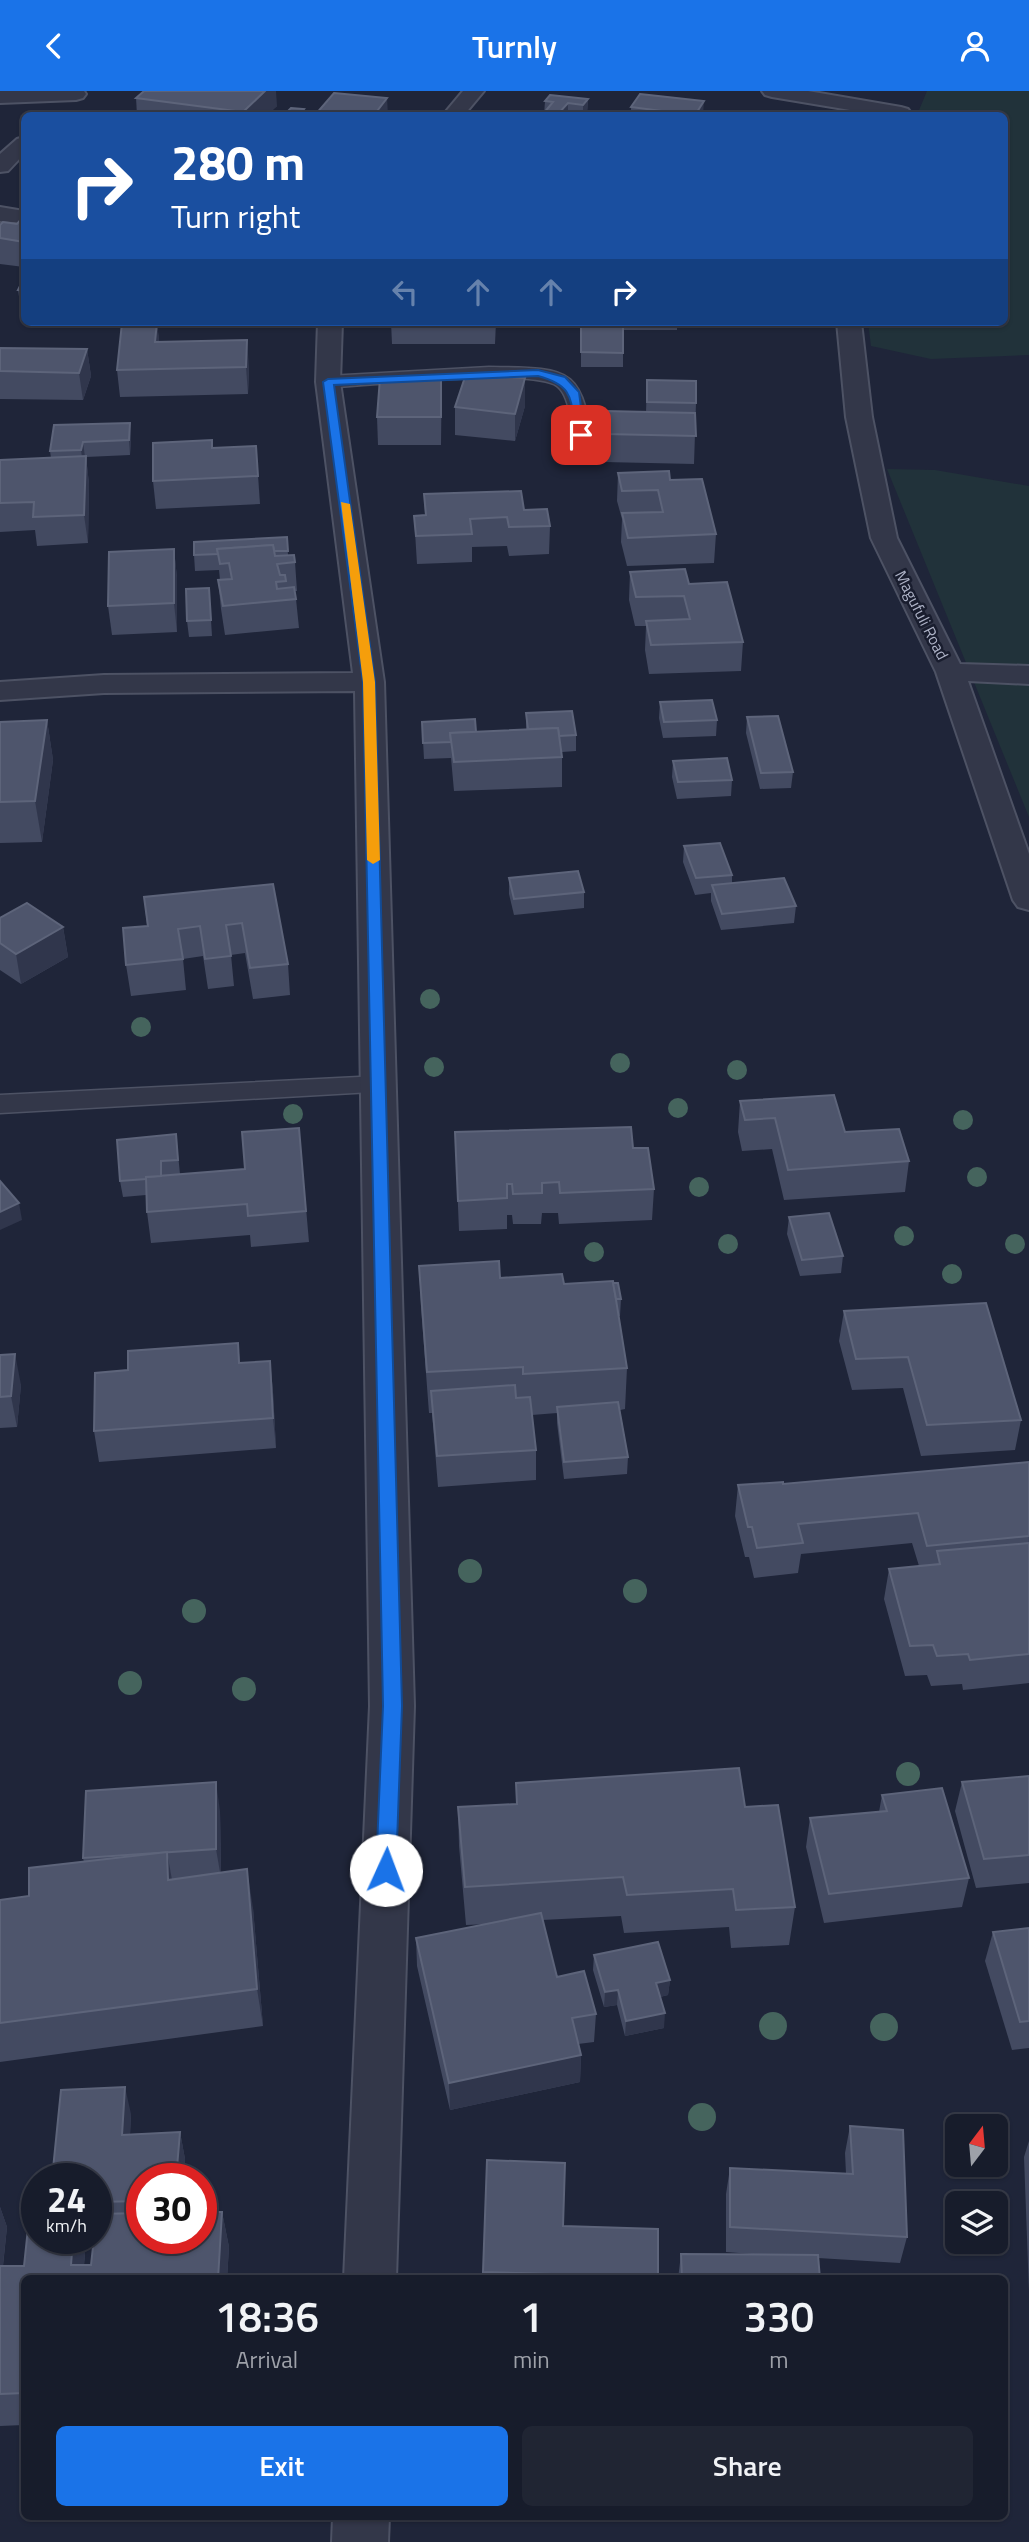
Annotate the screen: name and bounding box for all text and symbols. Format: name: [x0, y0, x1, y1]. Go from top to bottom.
text: Turnly: [472, 22, 557, 70]
icon: back: [35, 27, 73, 65]
icon: person: [956, 27, 994, 65]
text: 280 m: [171, 124, 305, 199]
icon: right: [56, 140, 147, 231]
text: Turn right: [171, 192, 300, 240]
icon: left: [386, 273, 424, 311]
icon: ahead: [459, 273, 497, 311]
icon: ahead: [532, 273, 570, 311]
icon: right: [605, 273, 643, 311]
pin: [551, 405, 611, 465]
icon: arrive: [562, 416, 600, 454]
street label: Magufuli Road: [889, 566, 955, 664]
position arrow: [349, 1833, 423, 1907]
north arrow: [945, 2114, 1008, 2177]
map controls: [945, 2114, 1008, 2254]
speed limit sign: 30: [126, 2163, 217, 2254]
text: 24: [47, 2172, 86, 2226]
button: layers: [945, 2191, 1008, 2254]
text: km/h: [46, 2212, 87, 2239]
text: 18:36: [215, 2284, 319, 2348]
text: 1: [520, 2284, 543, 2348]
text: 330: [744, 2284, 814, 2348]
text: Arrival: [236, 2342, 298, 2377]
text: min: [513, 2342, 550, 2377]
text: m: [769, 2342, 788, 2377]
button: Exit: [56, 2426, 508, 2506]
button: Share: [522, 2426, 973, 2506]

